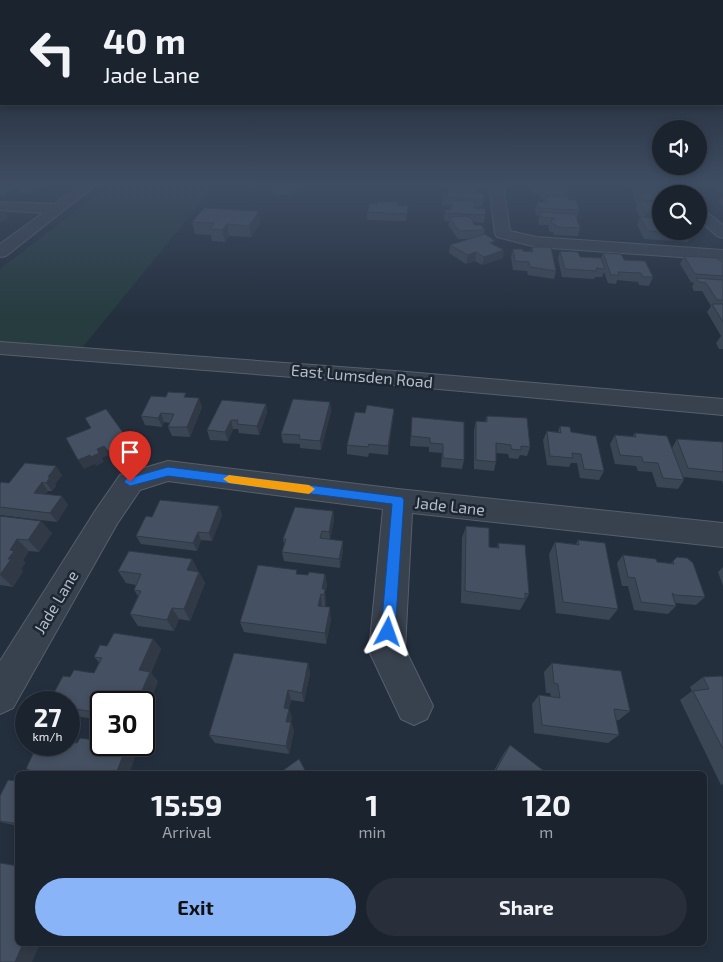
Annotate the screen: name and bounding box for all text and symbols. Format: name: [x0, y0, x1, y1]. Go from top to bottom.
text: 40 m: [103, 19, 186, 61]
icon: left: [20, 20, 85, 85]
text: Jade Lane: [103, 61, 200, 87]
map controls: [652, 120, 707, 240]
button: sound: [652, 120, 707, 175]
button: search: [652, 185, 707, 240]
street label: East Lumsden Road: [290, 360, 434, 391]
pin: [109, 431, 151, 482]
icon: arrive: [116, 438, 144, 466]
street label: Jade Lane: [414, 492, 486, 519]
street label: Jade Lane: [29, 567, 82, 637]
position arrow: [361, 605, 413, 657]
speed limit sign: 30: [90, 691, 155, 756]
text: 27: [34, 702, 61, 732]
text: km/h: [33, 729, 62, 743]
text: 15:59: [151, 786, 222, 822]
text: 1: [366, 786, 379, 822]
text: 120: [522, 786, 571, 822]
text: Arrival: [162, 822, 211, 841]
text: min: [358, 822, 386, 841]
text: m: [539, 822, 553, 841]
button: Exit: [35, 878, 356, 936]
button: Share: [366, 878, 687, 936]

